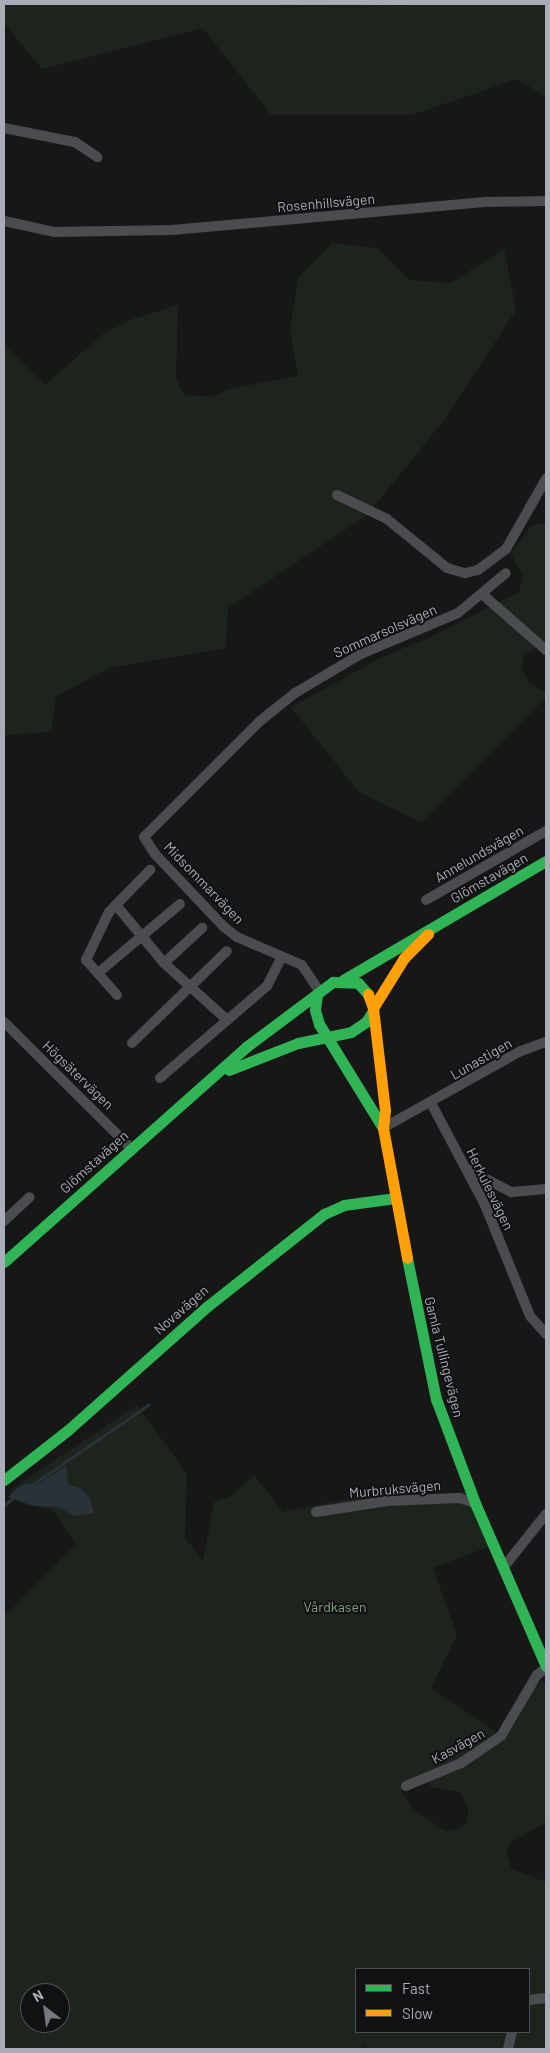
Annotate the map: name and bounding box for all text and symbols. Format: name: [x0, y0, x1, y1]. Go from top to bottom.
street label: Rosenhillsvägen: [277, 190, 375, 216]
street label: Sommarsolsvägen: [331, 601, 439, 661]
street label: Annelundsvägen: [432, 822, 526, 886]
street label: Midsommarvägen: [161, 838, 247, 928]
street label: Glömstavägen: [448, 849, 530, 907]
street label: Lunastigen: [447, 1035, 515, 1083]
street label: Högsätervägen: [39, 1037, 117, 1113]
street label: Glömstavägen: [56, 1127, 132, 1197]
street label: Herkulesvägen: [463, 1145, 517, 1233]
street label: Novavägen: [150, 1282, 212, 1338]
street label: Gamla Tullingevägen: [421, 1295, 467, 1419]
street label: Murbruksvägen: [348, 1477, 442, 1501]
park label: Vårdkasen: [303, 1599, 367, 1615]
street label: Kasvägen: [429, 1725, 487, 1767]
legend: [355, 1968, 530, 2033]
text: Fast: [402, 1979, 430, 1997]
north arrow: [20, 1983, 70, 2033]
text: N: [29, 1986, 46, 2005]
text: Slow: [402, 2004, 433, 2022]

